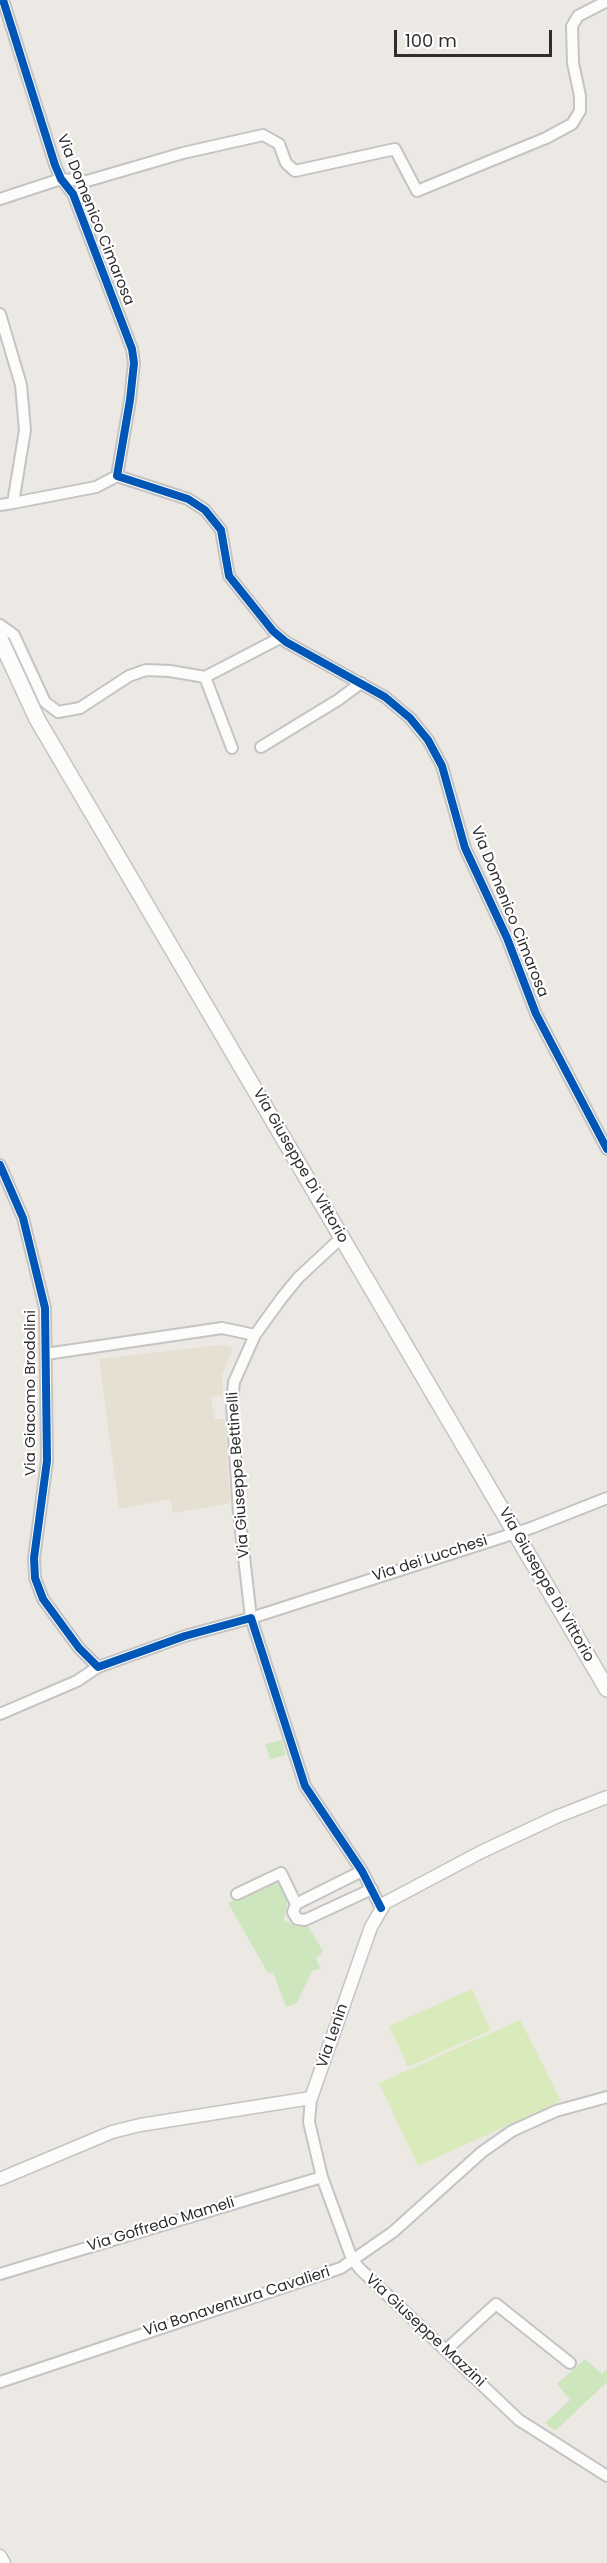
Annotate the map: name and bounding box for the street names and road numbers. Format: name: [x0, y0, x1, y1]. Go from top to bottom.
street label: Via Domenico Cimarosa: [52, 132, 138, 308]
street label: Via Domenico Cimarosa: [466, 824, 552, 1000]
street label: Via Giuseppe Di Vittorio: [248, 1086, 352, 1246]
street label: Via Giacomo Brodolini: [22, 1310, 40, 1476]
street label: Via Giuseppe Bettinelli: [224, 1391, 254, 1559]
street label: Via Giuseppe Di Vittorio: [494, 1505, 598, 1665]
street label: Via dei Lucchesi: [370, 1532, 490, 1586]
street label: Via Lenin: [314, 2002, 352, 2070]
street label: Via Goffredo Mameli: [85, 2194, 237, 2256]
street label: Via Bonaventura Cavalieri: [142, 2263, 332, 2341]
street label: Via Giuseppe Mazzini: [361, 2271, 489, 2391]

